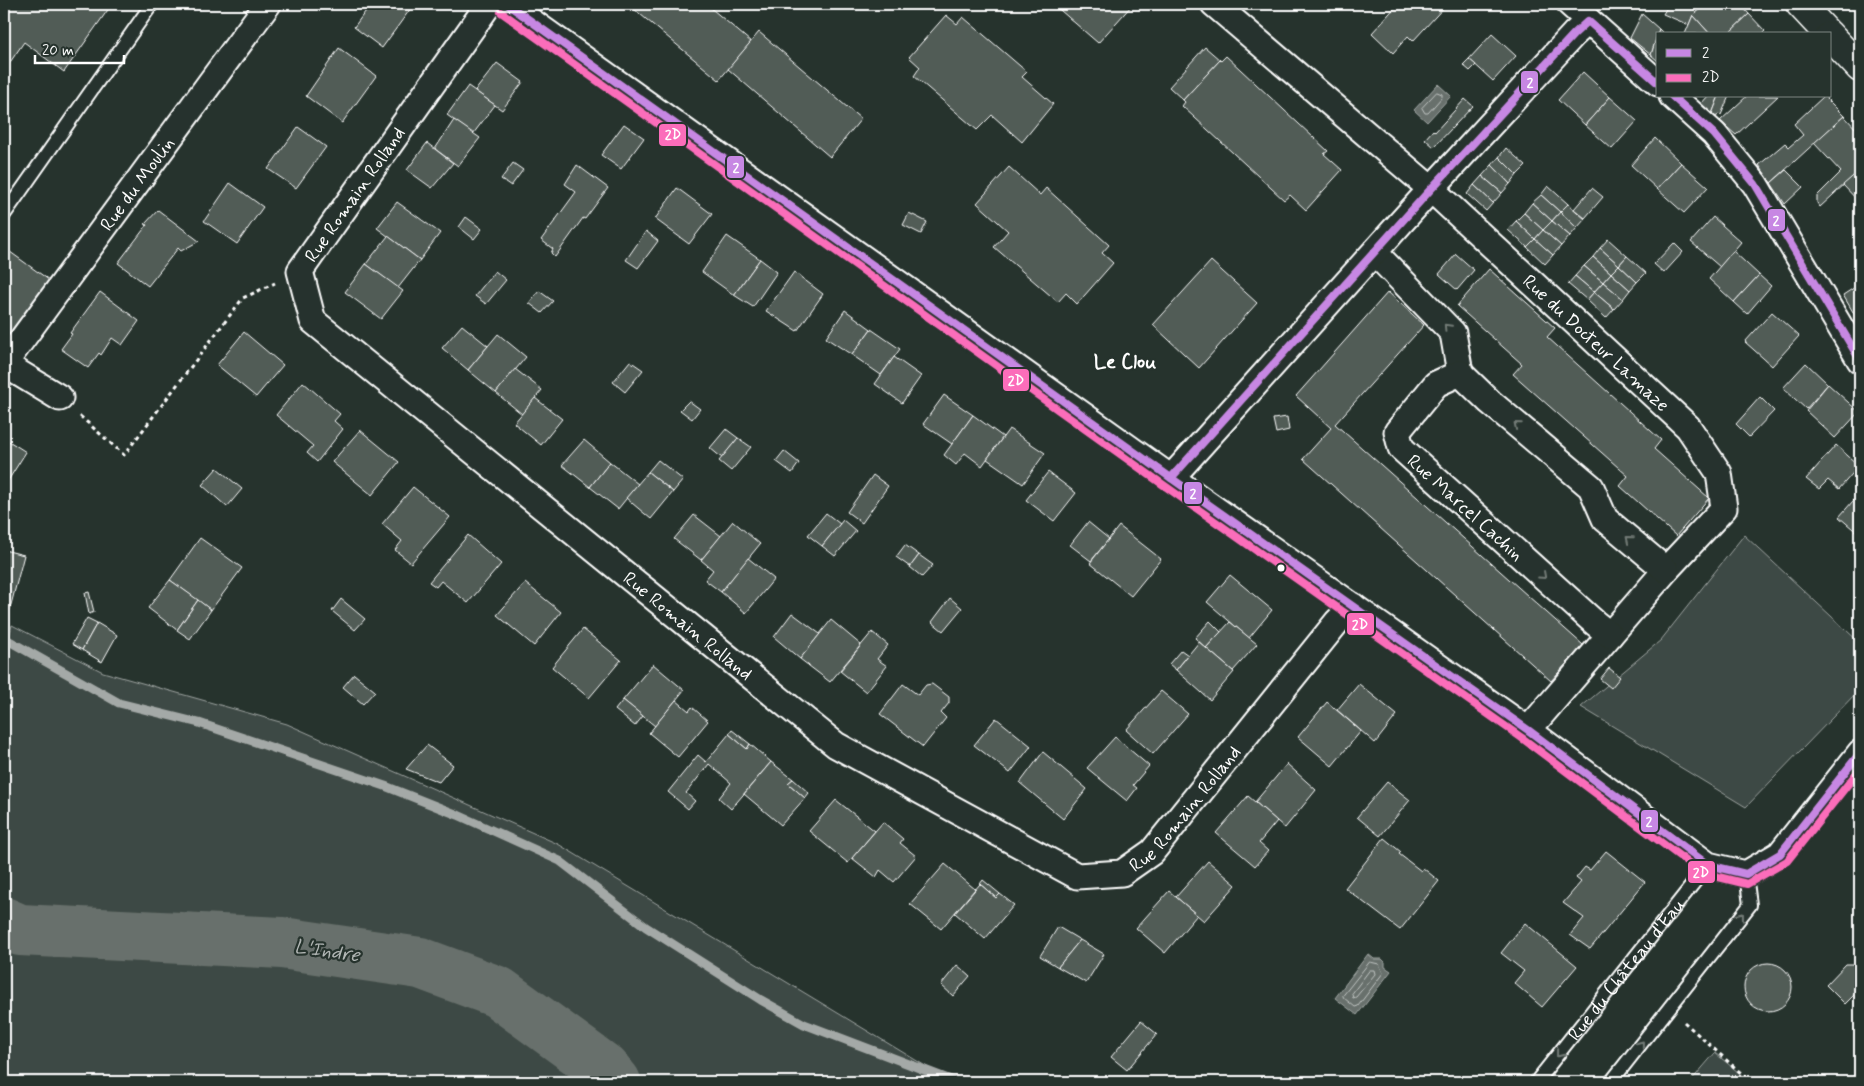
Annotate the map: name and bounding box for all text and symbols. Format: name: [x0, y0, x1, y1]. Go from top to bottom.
scale bar: [35, 32, 124, 64]
legend: [1656, 32, 1832, 98]
text: 20 m: [42, 41, 74, 61]
text: 2: [1702, 44, 1709, 64]
text: 2D: [1702, 68, 1720, 88]
line badge: 2: [1520, 70, 1539, 94]
text: 2: [1527, 74, 1534, 92]
street label: Rue Romain Rolland: [299, 122, 411, 268]
line badge: 2D: [658, 123, 687, 147]
text: 2D: [665, 126, 682, 144]
street label: Rue du Moulin: [95, 132, 181, 236]
line badge: 2: [726, 155, 745, 179]
text: 2: [733, 159, 740, 177]
line badge: 2: [1767, 208, 1786, 232]
text: 2: [1773, 212, 1780, 230]
street label: Rue du Docteur Lamaze: [1517, 269, 1675, 418]
one-way arrow: [1444, 324, 1453, 333]
district label: Le Clou: [1094, 349, 1156, 376]
line badge: 2D: [1002, 368, 1030, 392]
text: 2D: [1008, 372, 1025, 390]
one-way arrow: [1513, 421, 1522, 430]
street label: Rue Marcel Cachin: [1401, 449, 1529, 567]
line badge: 2: [1183, 481, 1203, 505]
text: 2: [1190, 485, 1197, 503]
one-way arrow: [1625, 535, 1634, 544]
unlabelled marker: [1276, 563, 1286, 573]
street label: Rue Romain Rolland: [617, 566, 757, 687]
one-way arrow: [1537, 570, 1546, 579]
line badge: 2D: [1346, 612, 1375, 636]
text: 2D: [1352, 616, 1369, 634]
street label: Rue Romain Rolland: [1124, 741, 1247, 878]
line badge: 2: [1640, 809, 1659, 833]
text: 2: [1646, 813, 1653, 831]
line badge: 2D: [1687, 860, 1716, 884]
text: 2D: [1693, 864, 1710, 882]
street label: Rue du Château d'Eau: [1562, 894, 1691, 1046]
one-way arrow: [1736, 913, 1744, 922]
water label: L'Indre: [292, 934, 362, 970]
one-way arrow: [1636, 1041, 1644, 1050]
one-way arrow: [1556, 1048, 1564, 1057]

